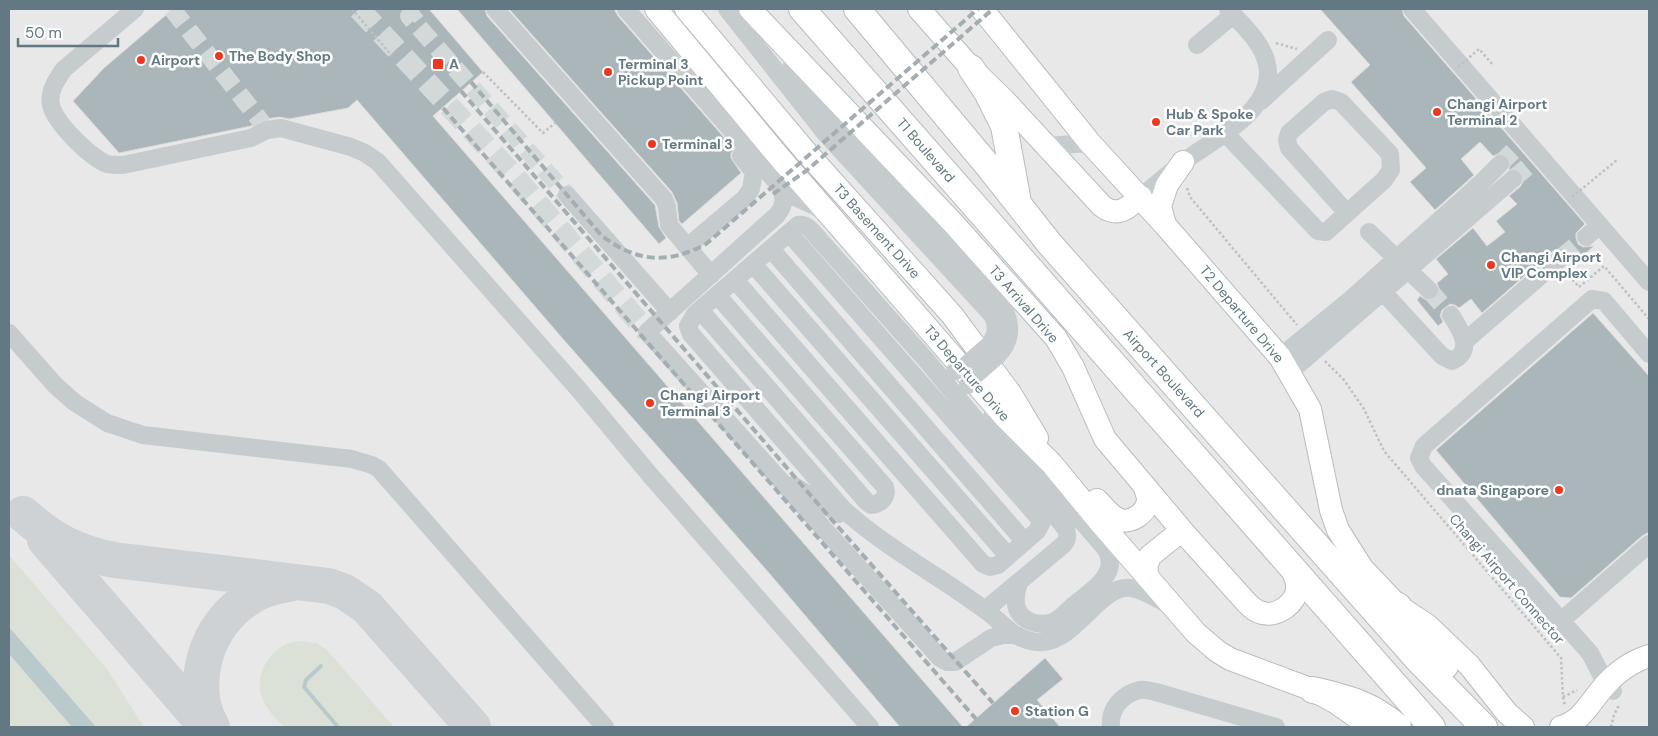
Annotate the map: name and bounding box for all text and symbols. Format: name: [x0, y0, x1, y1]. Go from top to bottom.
scale bar: [18, 15, 118, 47]
text: 50 m: [25, 23, 62, 43]
place label: The Body Shop: [229, 47, 331, 65]
marker: The Body Shop: [213, 50, 225, 62]
place label: Airport: [151, 51, 200, 69]
marker: Airport: [135, 54, 147, 66]
place label: A: [449, 55, 459, 73]
place label: Terminal 3 Pickup Point: [618, 55, 703, 89]
marker: A: [431, 57, 445, 71]
marker: Terminal 3 Pickup Point: [602, 66, 614, 78]
place label: Changi Airport Terminal 2: [1447, 95, 1547, 129]
place label: Hub & Spoke Car Park: [1166, 105, 1253, 139]
marker: Changi Airport Terminal 2: [1431, 106, 1443, 118]
street label: T1 Boulevard: [893, 114, 959, 186]
marker: Hub & Spoke Car Park: [1150, 116, 1162, 128]
place label: Terminal 3: [662, 135, 733, 153]
marker: Terminal 3: [646, 138, 658, 150]
street label: T3 Basement Drive: [830, 180, 924, 282]
place label: Changi Airport VIP Complex: [1501, 248, 1601, 282]
marker: Changi Airport VIP Complex: [1485, 259, 1497, 271]
street label: T3 Arrival Drive: [985, 261, 1063, 347]
street label: T2 Departure Drive: [1196, 262, 1288, 366]
street label: T3 Departure Drive: [920, 321, 1014, 425]
street label: Airport Boulevard: [1119, 325, 1209, 421]
place label: Changi Airport Terminal 3: [660, 386, 760, 420]
marker: Changi Airport Terminal 3: [644, 397, 656, 409]
place label: dnata Singapore: [1436, 481, 1549, 499]
marker: dnata Singapore: [1553, 484, 1565, 496]
street label: Changi Airport Connector: [1445, 510, 1569, 648]
place label: Station G: [1025, 702, 1089, 720]
marker: Station G: [1009, 705, 1021, 717]

